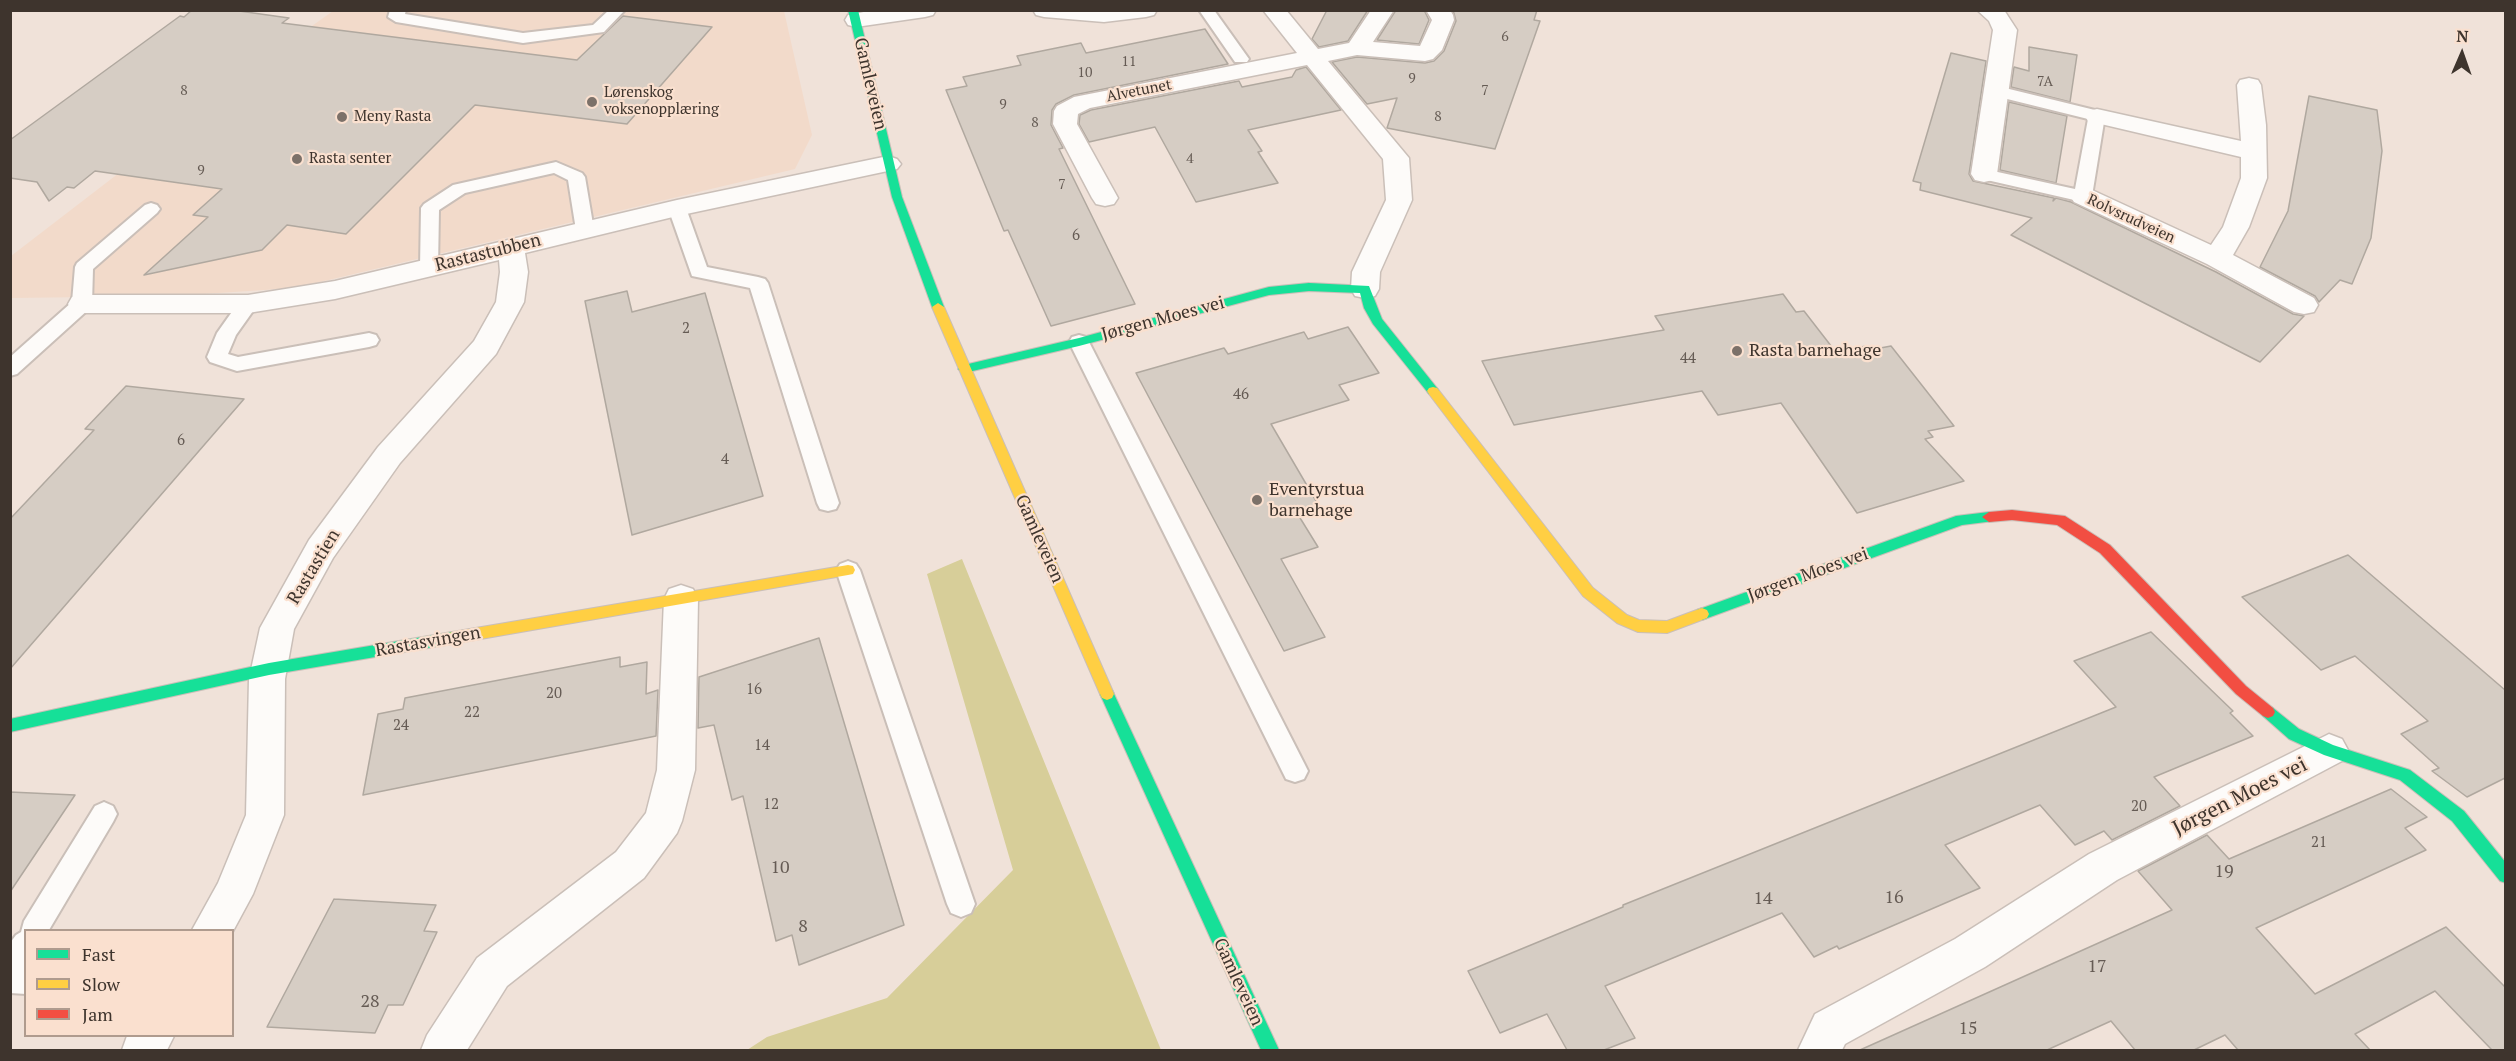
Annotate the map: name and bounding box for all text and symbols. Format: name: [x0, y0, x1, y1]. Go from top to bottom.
north arrow: [2432, 24, 2492, 84]
text: N: [2456, 25, 2469, 47]
house number: 6: [1501, 29, 1509, 45]
street label: Gamleveien: [849, 36, 891, 132]
house number: 11: [1122, 54, 1136, 70]
house number: 10: [1078, 65, 1092, 81]
house number: 9: [1408, 71, 1416, 87]
house number: 7A: [2037, 74, 2053, 90]
street label: Alvetunet: [1105, 76, 1173, 106]
house number: 8: [180, 83, 188, 99]
house number: 7: [1481, 83, 1489, 99]
place label: Lørenskog voksenopplæring: [604, 84, 719, 119]
marker: Lørenskog voksenopplæring: [585, 95, 599, 109]
house number: 9: [999, 97, 1007, 113]
place label: Meny Rasta: [354, 108, 431, 126]
house number: 8: [1434, 109, 1442, 125]
marker: Meny Rasta: [335, 110, 349, 124]
house number: 8: [1031, 115, 1039, 131]
place label: Rasta senter: [309, 150, 391, 168]
house number: 4: [1186, 151, 1194, 167]
marker: Rasta senter: [290, 152, 304, 166]
house number: 9: [197, 163, 205, 179]
house number: 7: [1058, 177, 1066, 193]
street label: Rolvsrudveien: [2084, 191, 2178, 247]
house number: 6: [1072, 227, 1080, 245]
street label: Rastastubben: [433, 229, 543, 277]
street label: Jørgen Moes vei: [1099, 292, 1227, 346]
house number: 2: [682, 320, 690, 338]
place label: Rasta barnehage: [1749, 340, 1881, 362]
marker: Rasta barnehage: [1730, 344, 1744, 358]
house number: 44: [1680, 350, 1696, 368]
house number: 46: [1233, 386, 1249, 404]
house number: 6: [177, 432, 185, 450]
house number: 4: [721, 451, 729, 469]
place label: Eventyrstua barnehage: [1269, 479, 1365, 522]
street label: Gamleveien: [1010, 492, 1068, 586]
marker: Eventyrstua barnehage: [1250, 493, 1264, 507]
street label: Rastastien: [283, 526, 345, 608]
street label: Jørgen Moes vei: [1745, 543, 1871, 607]
street label: Rastasvingen: [374, 622, 482, 662]
house number: 16: [746, 681, 762, 699]
house number: 20: [546, 685, 562, 703]
house number: 22: [464, 704, 480, 722]
house number: 24: [393, 717, 409, 735]
house number: 14: [754, 737, 770, 755]
street label: Jørgen Moes vei: [2168, 752, 2312, 842]
house number: 12: [763, 796, 779, 814]
house number: 20: [2131, 798, 2147, 816]
house number: 21: [2311, 834, 2327, 852]
house number: 10: [770, 857, 790, 879]
house number: 19: [2214, 861, 2234, 883]
house number: 16: [1884, 887, 1904, 909]
house number: 14: [1753, 888, 1773, 910]
house number: 8: [798, 916, 808, 938]
legend: [24, 929, 234, 1037]
street label: Gamleveien: [1208, 935, 1268, 1029]
text: Fast: [82, 942, 115, 966]
house number: 17: [2087, 956, 2107, 978]
text: Slow: [82, 972, 120, 996]
house number: 28: [360, 991, 380, 1013]
text: Jam: [82, 1002, 113, 1026]
house number: 15: [1958, 1018, 1978, 1040]

